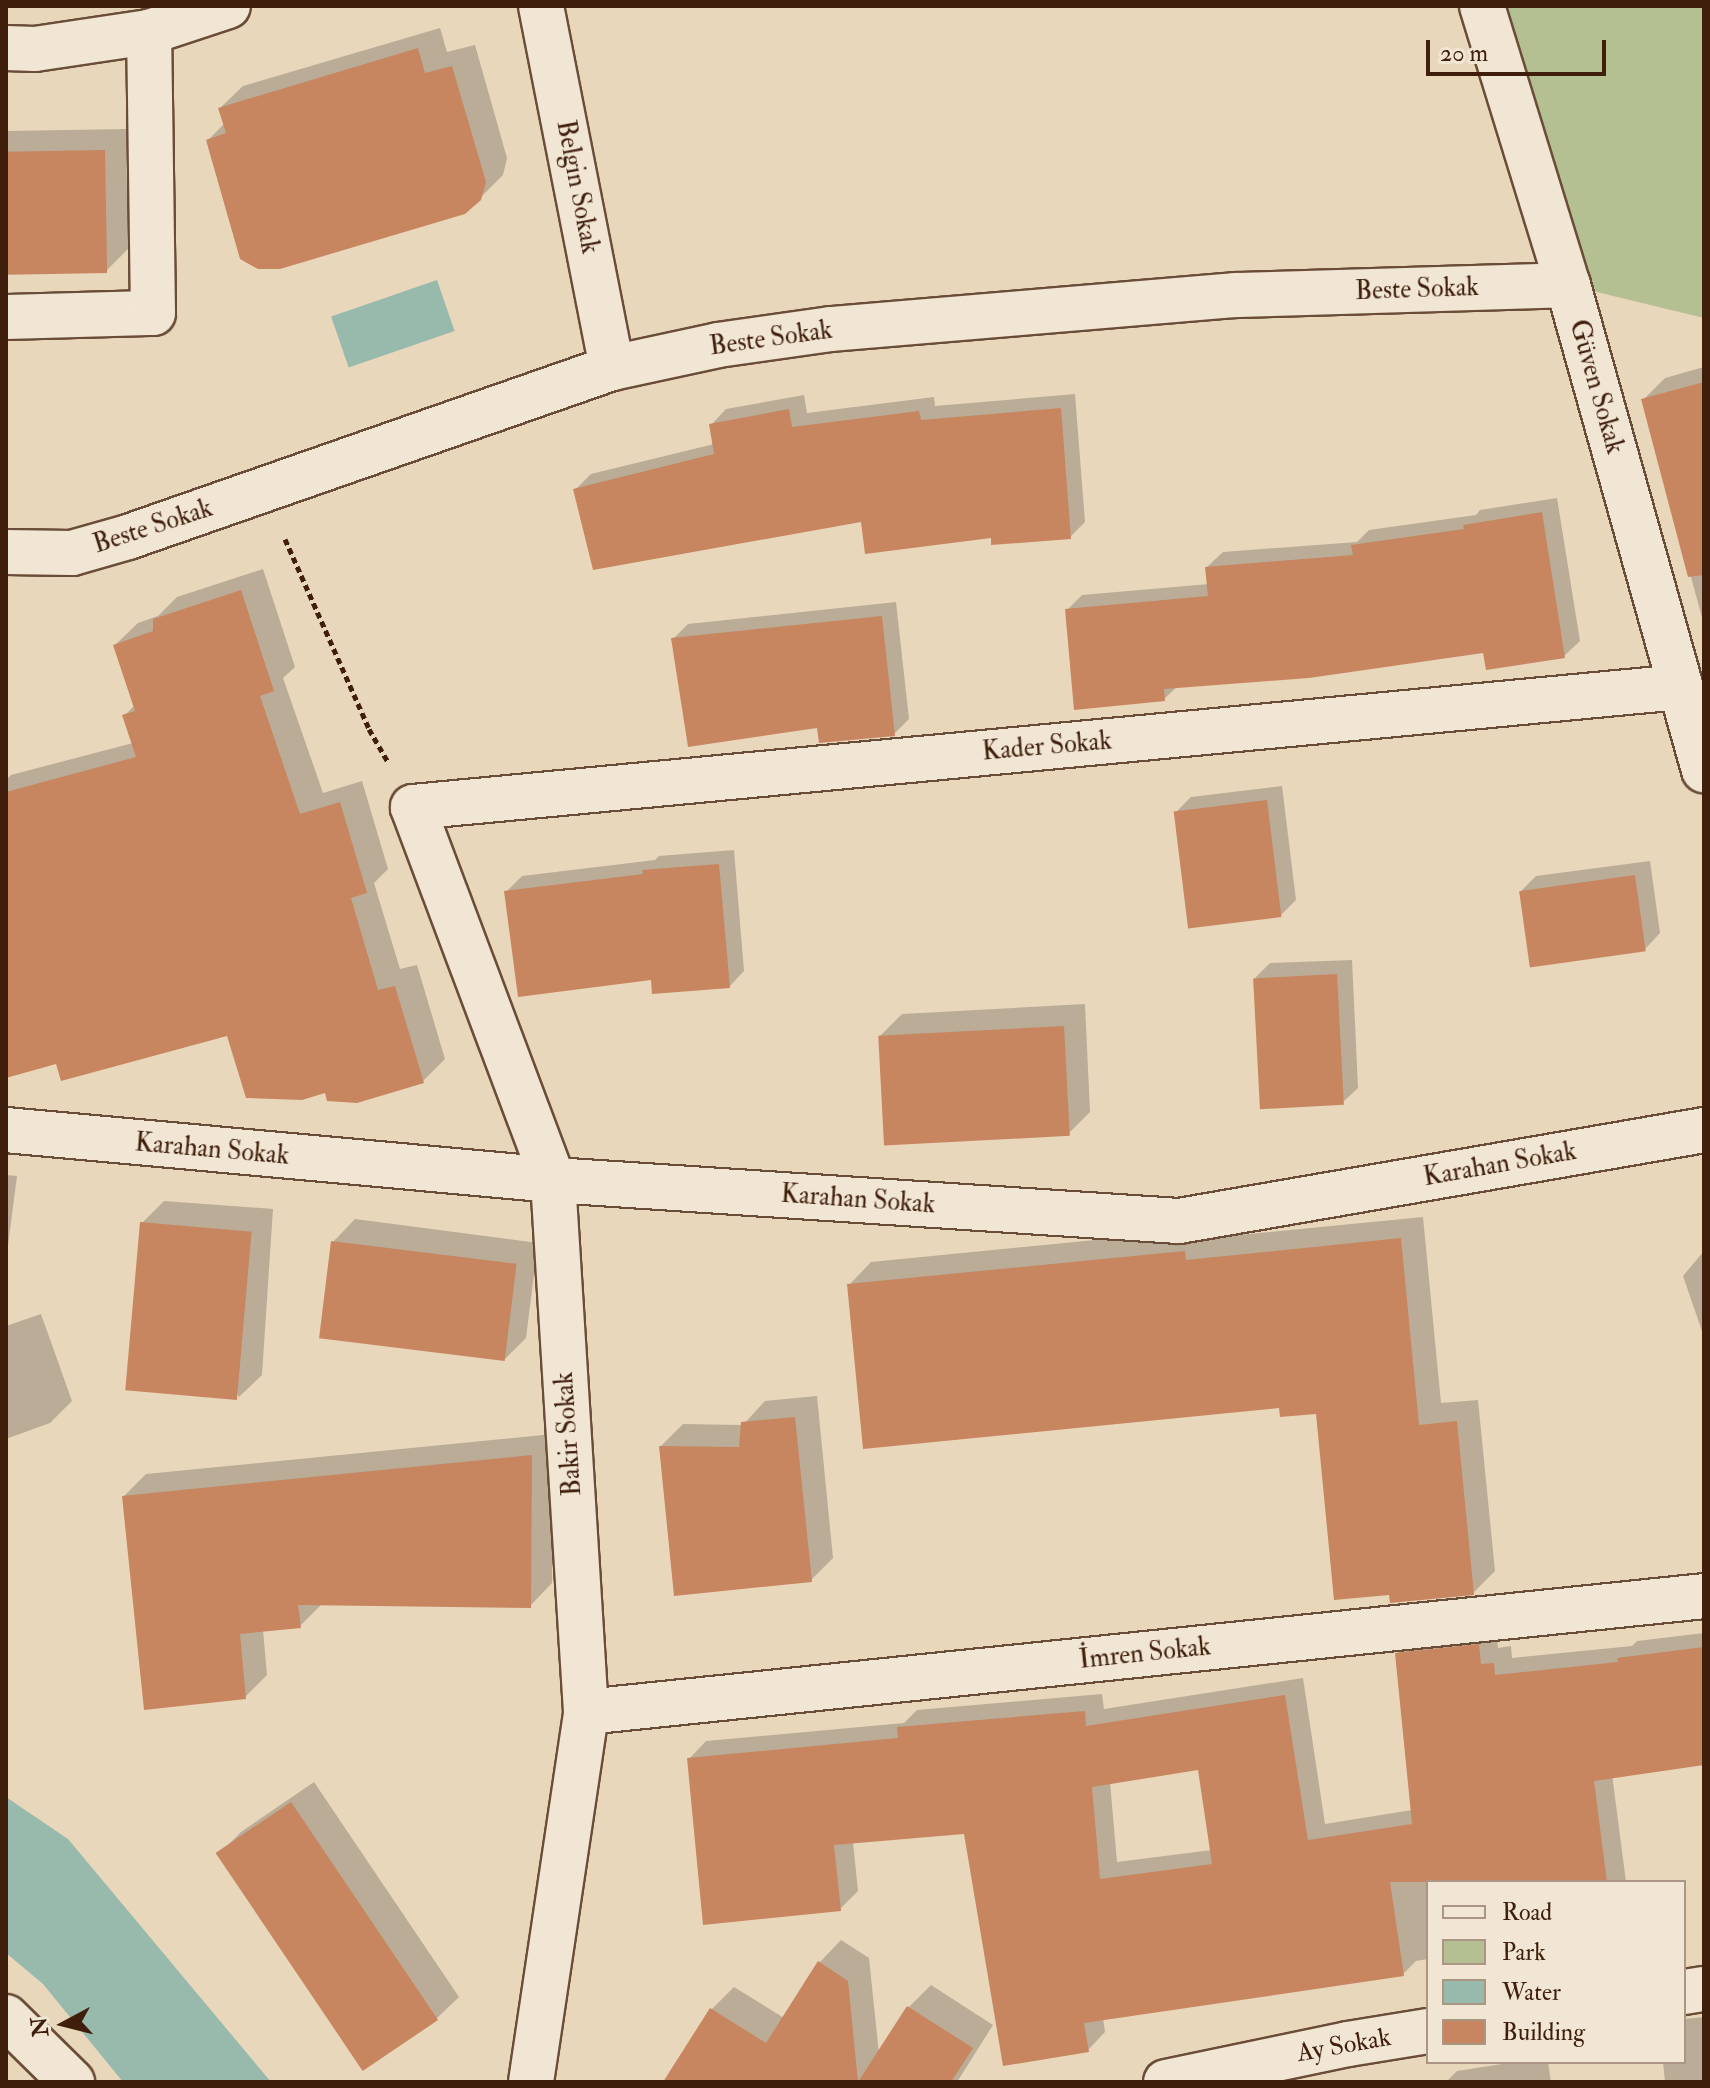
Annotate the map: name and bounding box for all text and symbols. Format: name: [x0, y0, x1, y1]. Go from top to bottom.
scale bar: [1430, 24, 1610, 74]
text: 20 m: [1440, 38, 1488, 69]
street label: Belgin Sokak: [549, 118, 605, 256]
street label: Beste Sokak: [1355, 272, 1479, 308]
street label: Beste Sokak: [708, 315, 834, 363]
street label: Güven Sokak: [1562, 316, 1630, 458]
street label: Beste Sokak: [89, 493, 217, 561]
street label: Kader Sokak: [981, 726, 1113, 768]
street label: Karahan Sokak: [134, 1128, 290, 1172]
street label: Karahan Sokak: [1421, 1136, 1579, 1194]
street label: Karahan Sokak: [780, 1179, 936, 1221]
street label: Bakir Sokak: [549, 1371, 589, 1497]
street label: İmren Sokak: [1078, 1632, 1212, 1676]
legend: [1426, 1880, 1686, 2064]
text: Road: [1502, 1897, 1552, 1928]
text: Park: [1502, 1937, 1546, 1968]
text: Water: [1502, 1977, 1561, 2008]
north arrow: [24, 1984, 104, 2064]
text: N: [25, 2015, 55, 2038]
text: Building: [1502, 2017, 1585, 2048]
street label: Ay Sokak: [1294, 2022, 1394, 2070]

